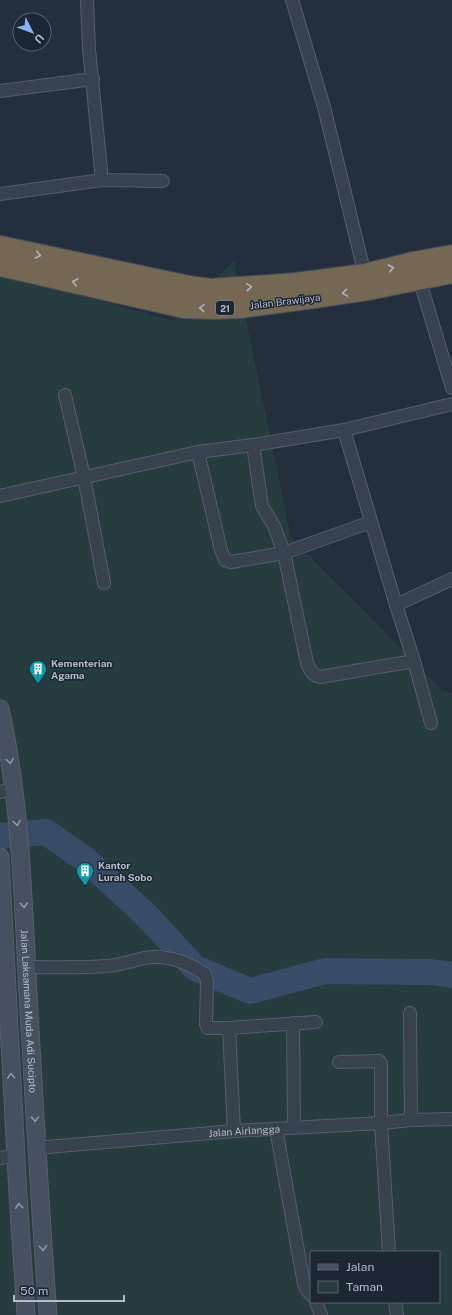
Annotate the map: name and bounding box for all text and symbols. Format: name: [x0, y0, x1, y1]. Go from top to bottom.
north arrow: [12, 12, 52, 52]
text: U: [32, 32, 47, 46]
one-way arrow: [35, 251, 41, 259]
one-way arrow: [388, 265, 394, 273]
one-way arrow: [72, 279, 78, 287]
one-way arrow: [246, 283, 252, 292]
one-way arrow: [342, 288, 348, 297]
street label: Jalan Brawijaya: [249, 291, 321, 311]
road number: 21: [216, 301, 234, 315]
one-way arrow: [199, 303, 205, 312]
place label: Kementerian Agama: [51, 657, 112, 681]
building icon: Kementerian Agama: [28, 659, 48, 684]
one-way arrow: [5, 758, 14, 764]
one-way arrow: [13, 820, 22, 826]
place label: Kantor Lurah Sobo: [98, 859, 152, 883]
building icon: Kantor Lurah Sobo: [75, 861, 95, 886]
one-way arrow: [19, 902, 28, 908]
street label: Jalan Laksamana Muda Adi Sucipto: [19, 929, 40, 1094]
one-way arrow: [7, 1073, 15, 1079]
one-way arrow: [30, 1116, 39, 1122]
street label: Jalan Airlangga: [208, 1123, 280, 1139]
one-way arrow: [14, 1203, 23, 1209]
one-way arrow: [38, 1245, 47, 1251]
legend: [310, 1251, 440, 1303]
text: Jalan: [346, 1260, 375, 1274]
scale bar: [14, 1277, 124, 1303]
text: Taman: [346, 1280, 383, 1294]
text: 50 m: [20, 1284, 48, 1298]

